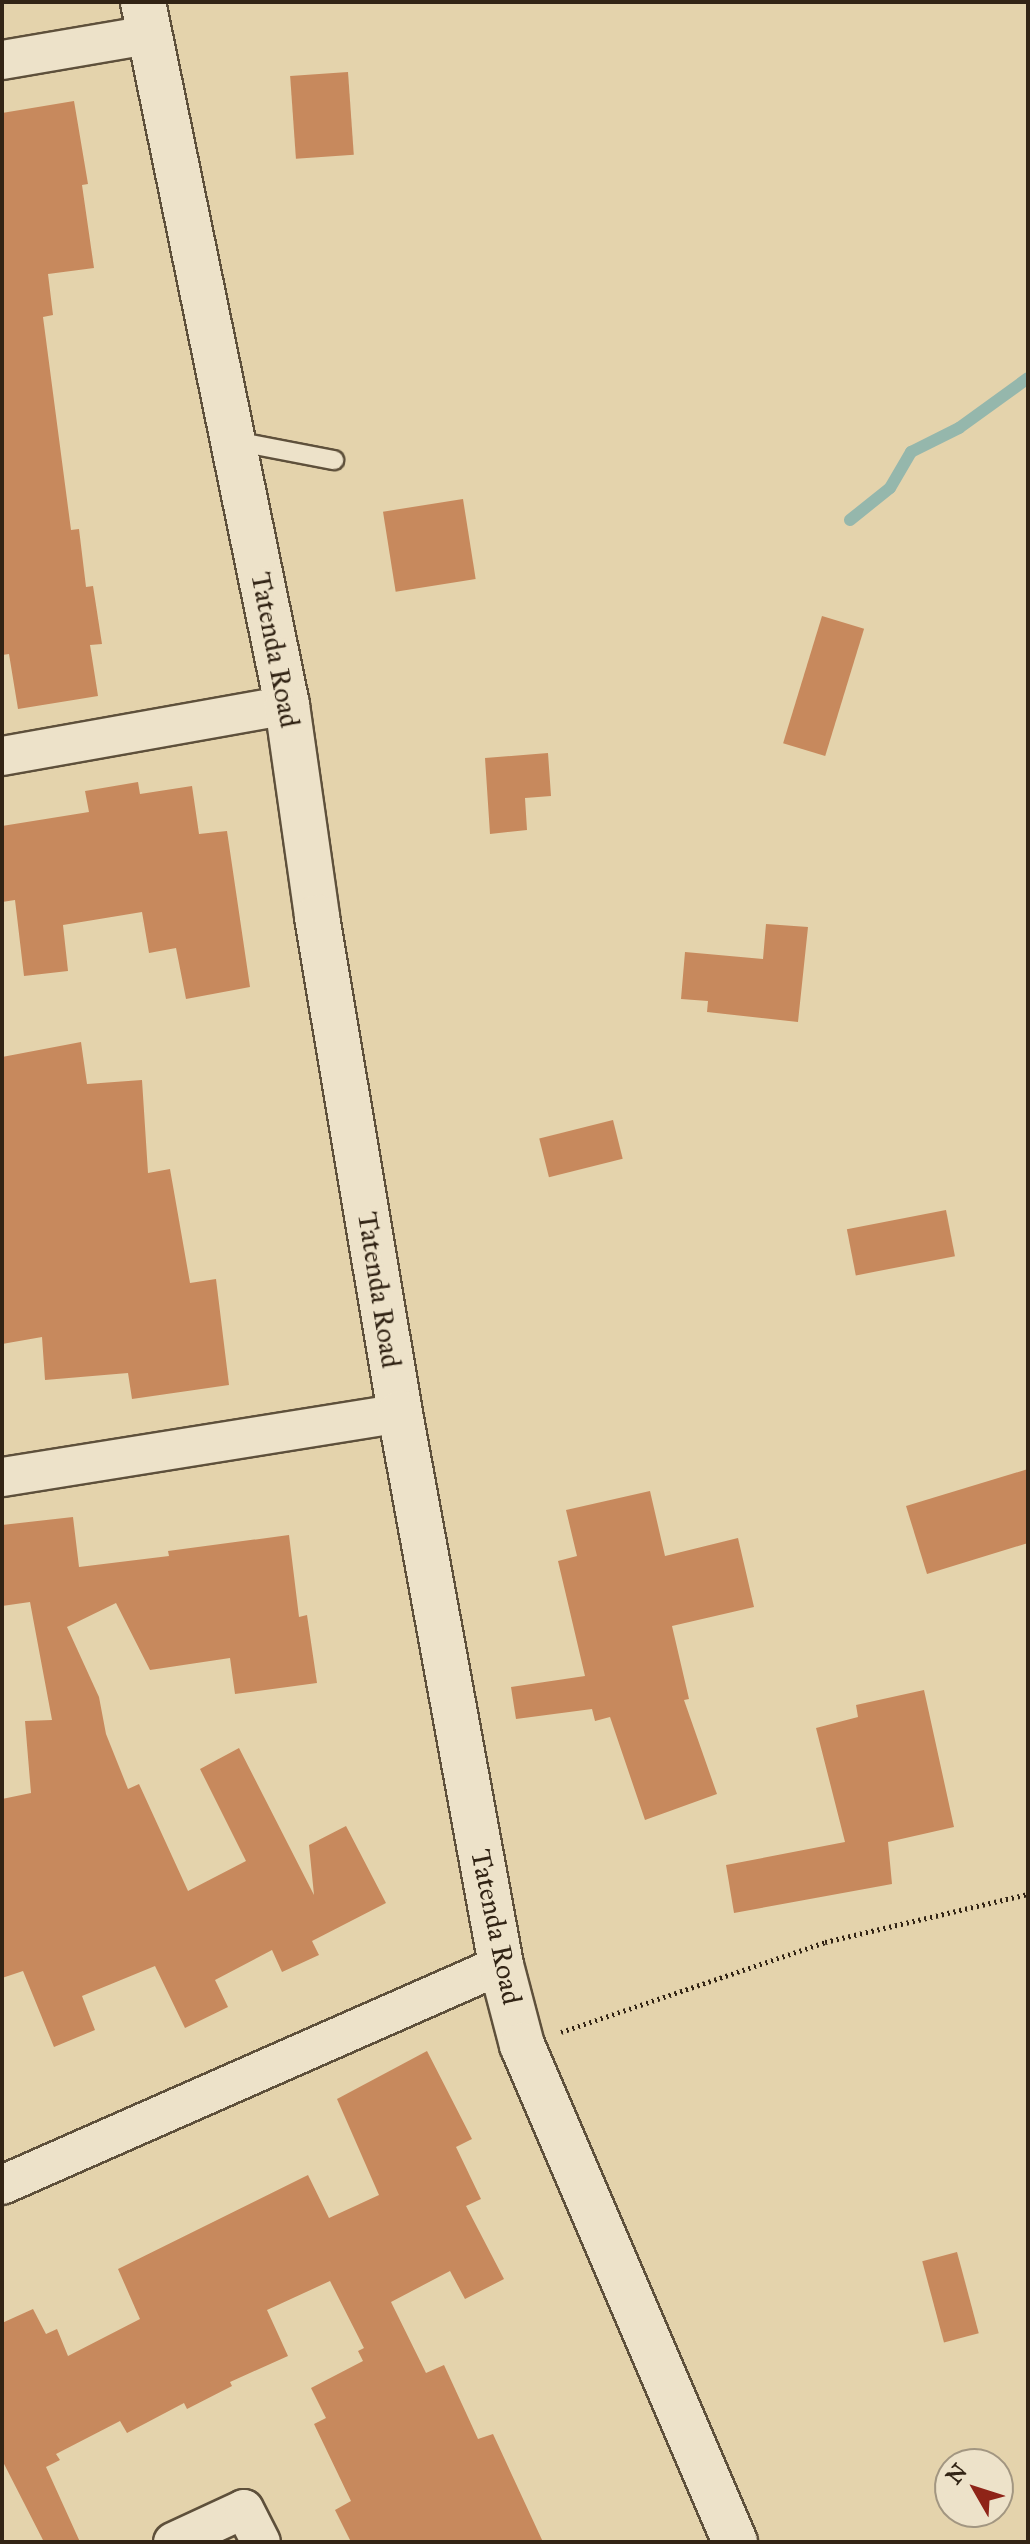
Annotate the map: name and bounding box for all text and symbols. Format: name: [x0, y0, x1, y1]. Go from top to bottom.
street label: Tatenda Road: [243, 569, 307, 731]
street label: Tatenda Road: [350, 1210, 408, 1370]
street label: Tatenda Road: [463, 1846, 529, 2008]
north arrow: [934, 2448, 1014, 2528]
text: N: [940, 2458, 973, 2490]

